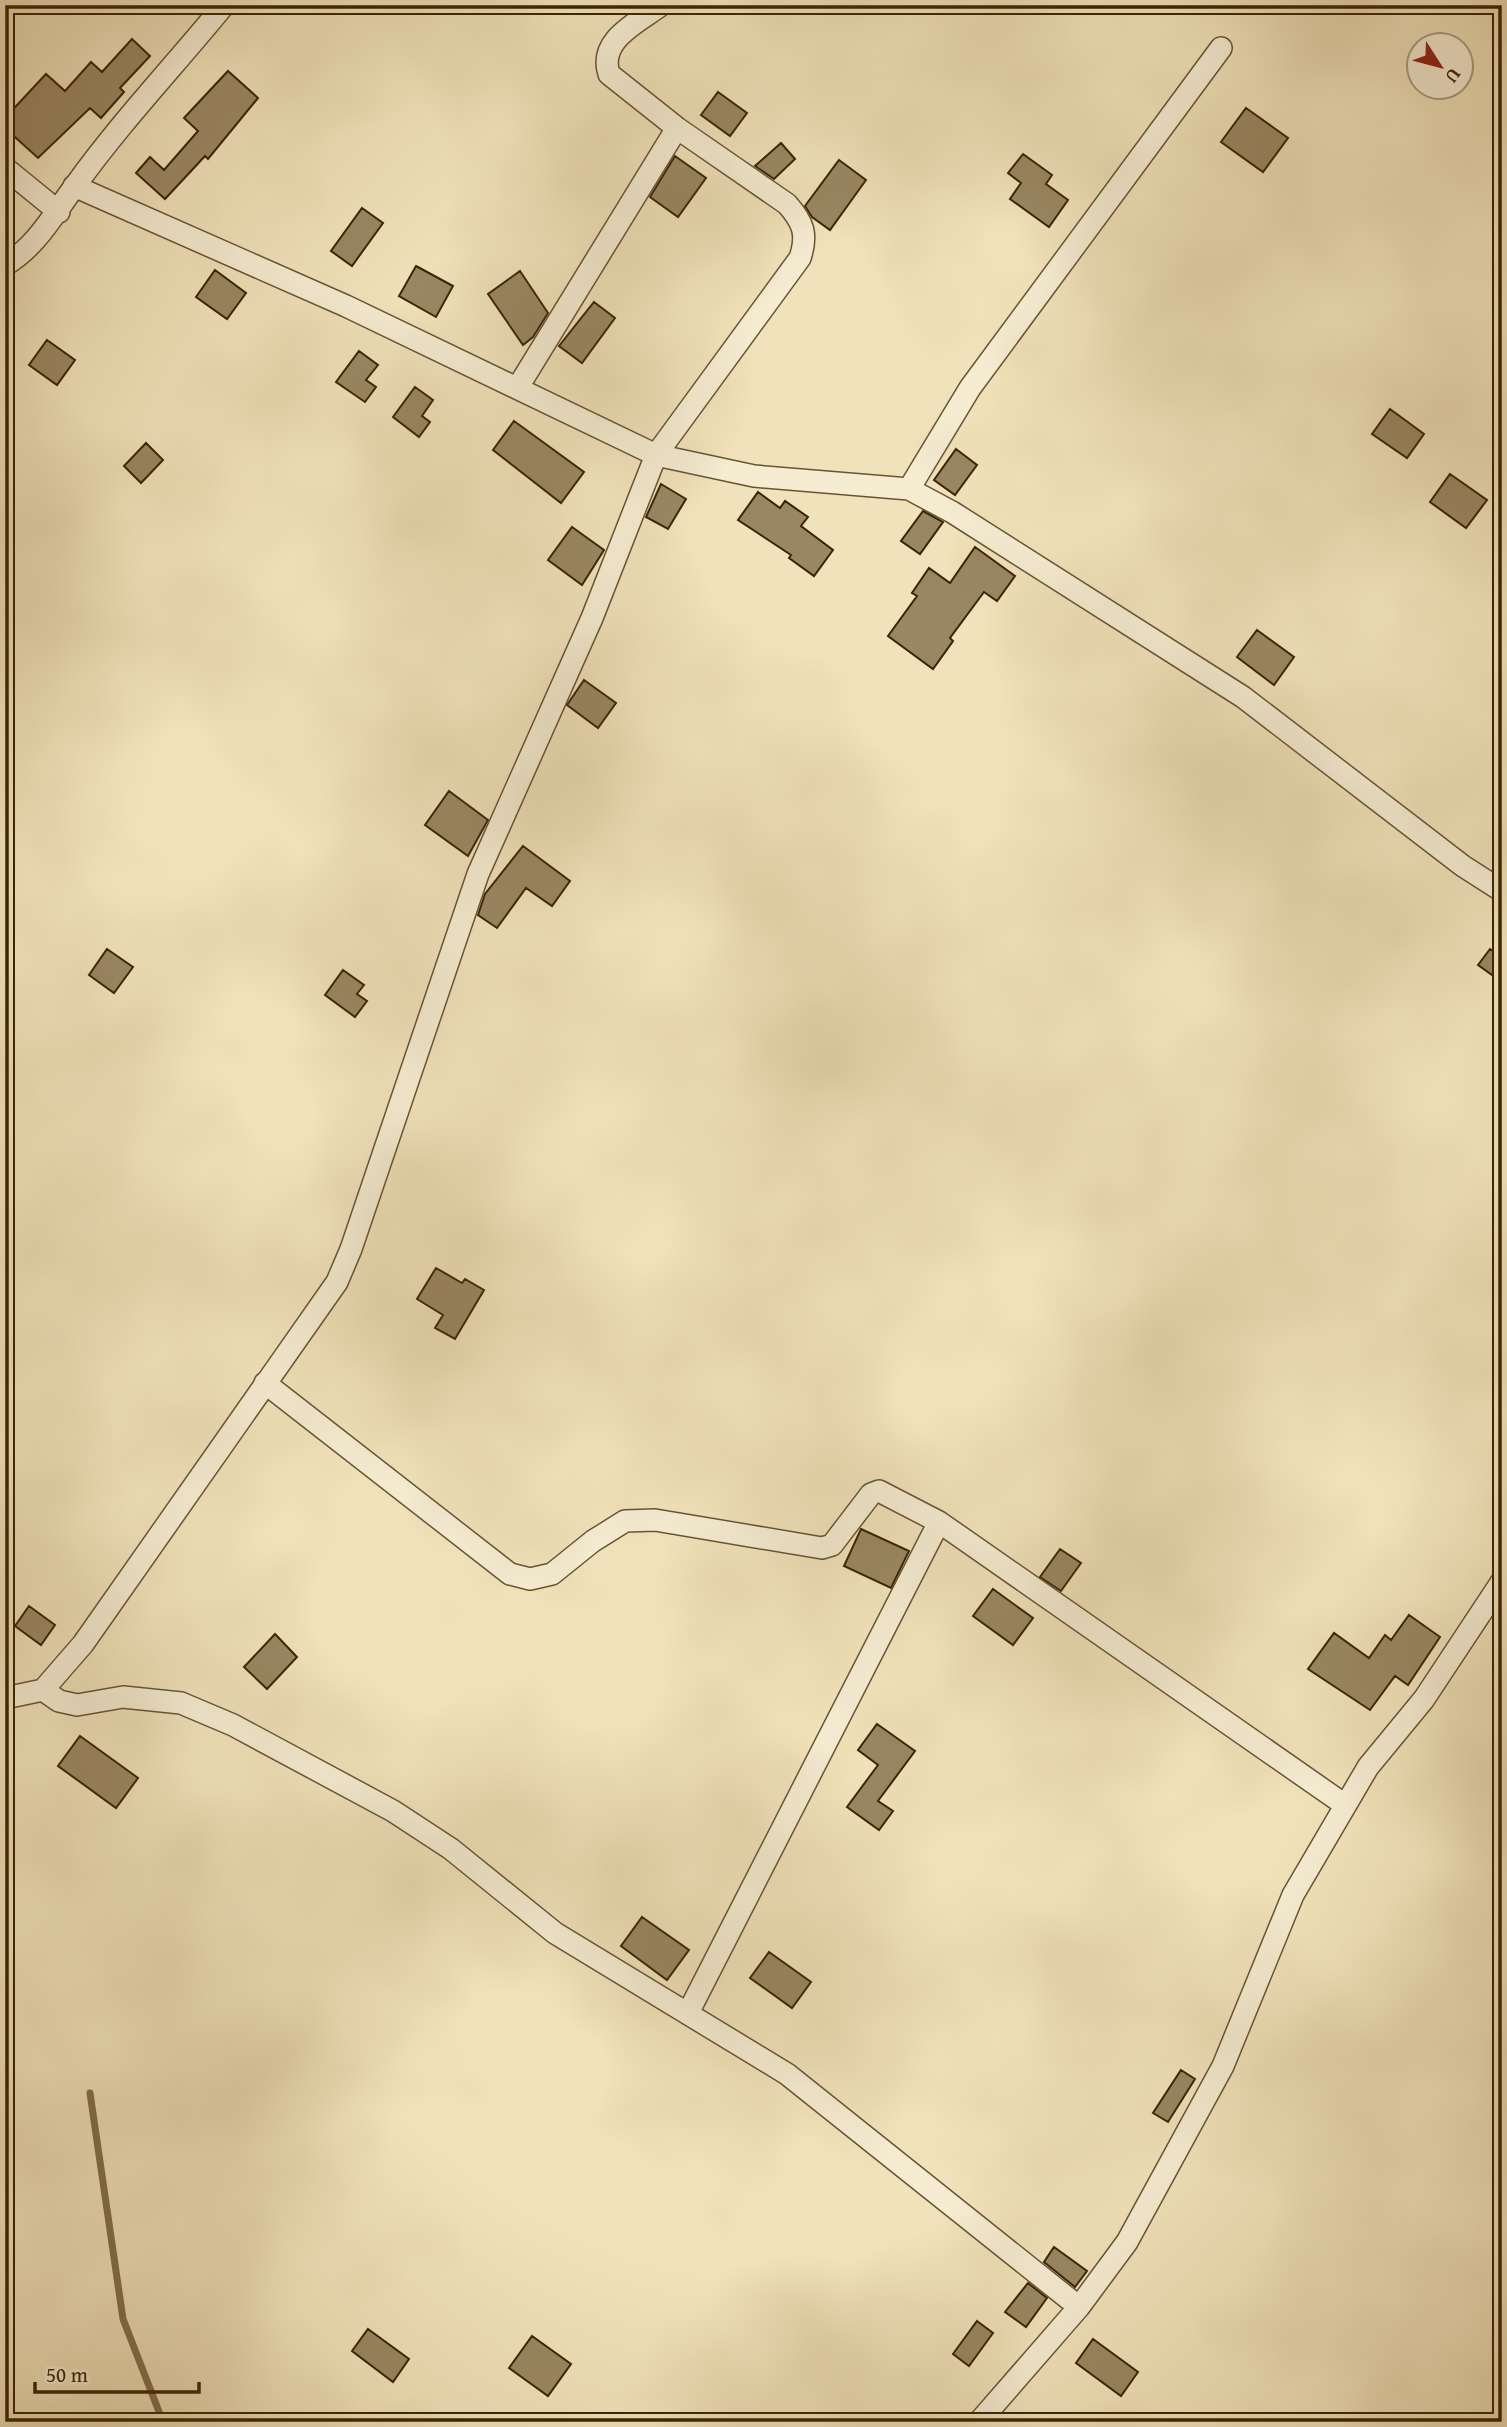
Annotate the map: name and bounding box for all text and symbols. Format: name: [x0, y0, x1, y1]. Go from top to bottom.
north arrow: [1406, 32, 1476, 102]
text: U: [1439, 63, 1469, 90]
scale bar: [35, 2350, 200, 2394]
text: 50 m: [46, 2359, 88, 2390]

